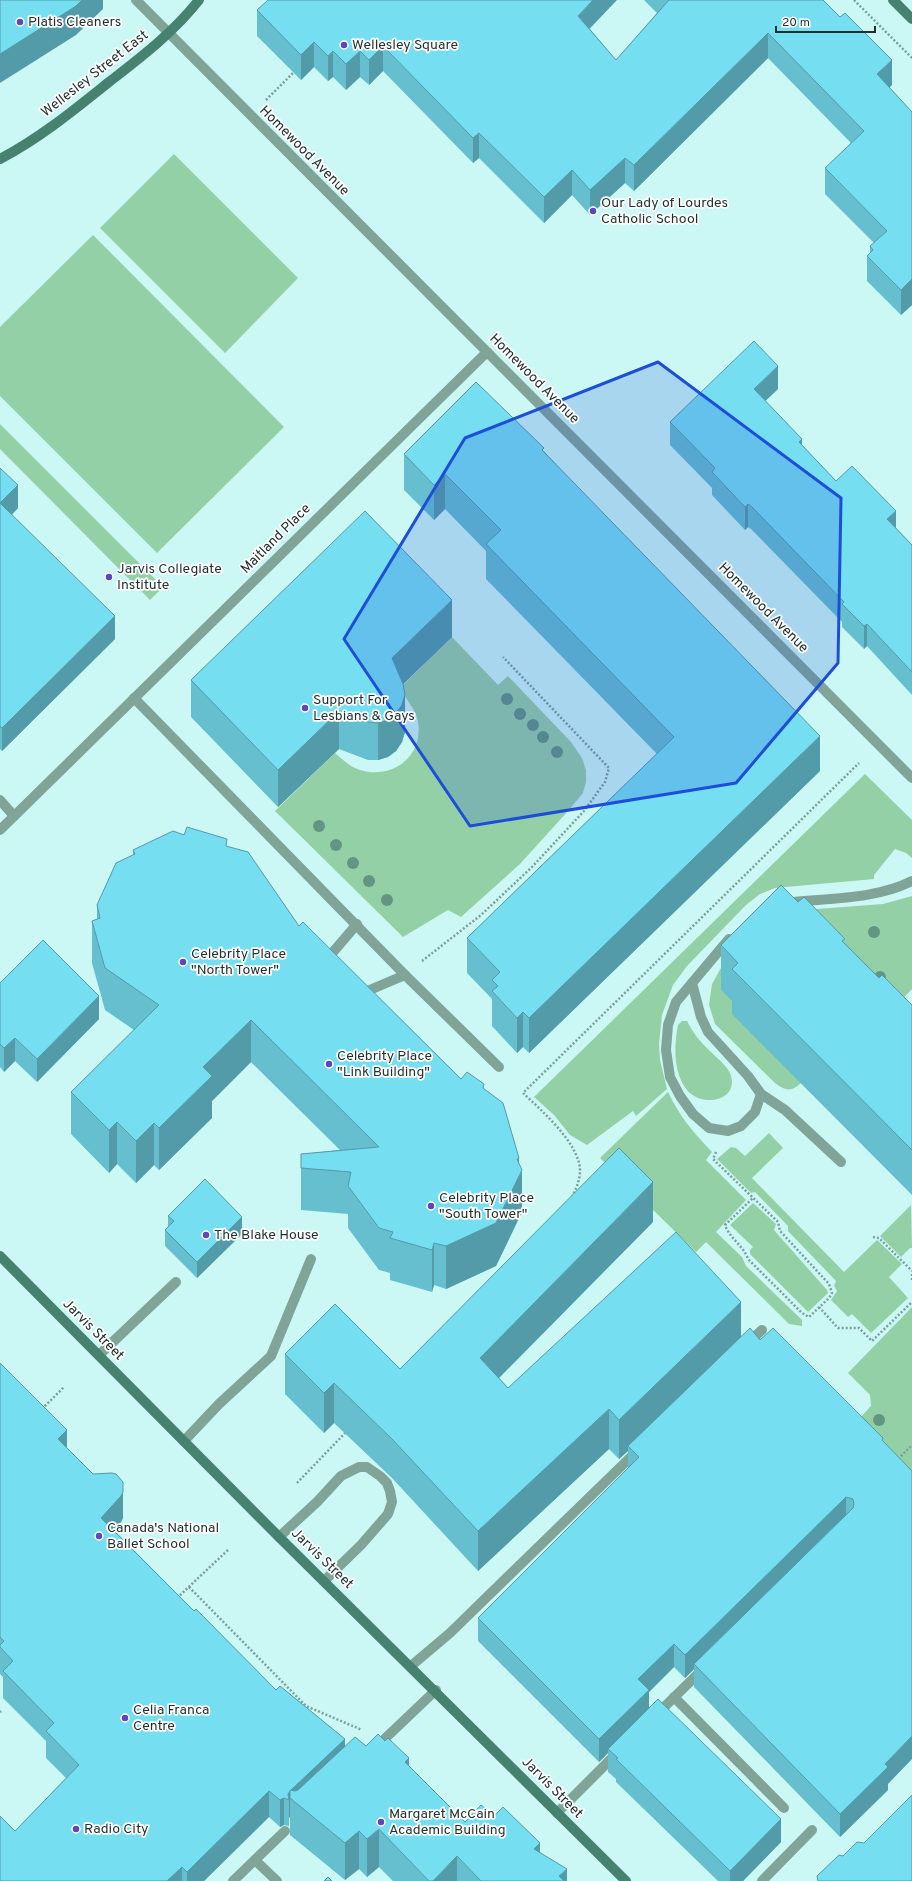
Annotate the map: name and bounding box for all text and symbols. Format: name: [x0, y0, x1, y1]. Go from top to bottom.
scale bar: [776, 8, 875, 34]
place label: Platis Cleaners: [28, 14, 121, 31]
text: 20 m: [782, 15, 810, 31]
marker: Platis Cleaners: [15, 17, 25, 27]
street label: Wellesley Street East: [38, 27, 152, 121]
place label: Wellesley Square: [352, 37, 458, 54]
marker: Wellesley Square: [339, 40, 349, 50]
street label: Homewood Avenue: [255, 102, 353, 200]
place label: Our Lady of Lourdes Catholic School: [601, 195, 728, 228]
marker: Our Lady of Lourdes Catholic School: [588, 206, 598, 216]
street label: Homewood Avenue: [485, 330, 583, 428]
street label: Maitland Place: [237, 500, 315, 578]
street label: Homewood Avenue: [714, 559, 812, 657]
place label: Jarvis Collegiate Institute: [117, 561, 222, 594]
marker: Jarvis Collegiate Institute: [104, 572, 114, 582]
place label: Support For Lesbians & Gays: [313, 692, 415, 725]
marker: Support For Lesbians & Gays: [300, 703, 310, 713]
place label: Celebrity Place "North Tower": [191, 946, 286, 979]
marker: Celebrity Place "North Tower": [178, 957, 188, 967]
place label: Celebrity Place "Link Building": [337, 1048, 432, 1081]
marker: Celebrity Place "Link Building": [324, 1059, 334, 1069]
place label: Celebrity Place "South Tower": [439, 1190, 534, 1223]
marker: Celebrity Place "South Tower": [426, 1201, 436, 1211]
place label: The Blake House: [214, 1227, 319, 1244]
marker: The Blake House: [201, 1230, 211, 1240]
street label: Jarvis Street: [59, 1296, 127, 1364]
place label: Canada's National Ballet School: [107, 1520, 219, 1553]
street label: Jarvis Street: [287, 1525, 357, 1593]
marker: Canada's National Ballet School: [94, 1531, 104, 1541]
place label: Celia Franca Centre: [133, 1702, 209, 1735]
marker: Celia Franca Centre: [120, 1713, 130, 1723]
street label: Jarvis Street: [518, 1754, 586, 1822]
place label: Margaret McCain Academic Building: [389, 1806, 506, 1839]
marker: Margaret McCain Academic Building: [376, 1817, 386, 1827]
place label: Radio City: [84, 1821, 148, 1838]
marker: Radio City: [71, 1824, 81, 1834]

